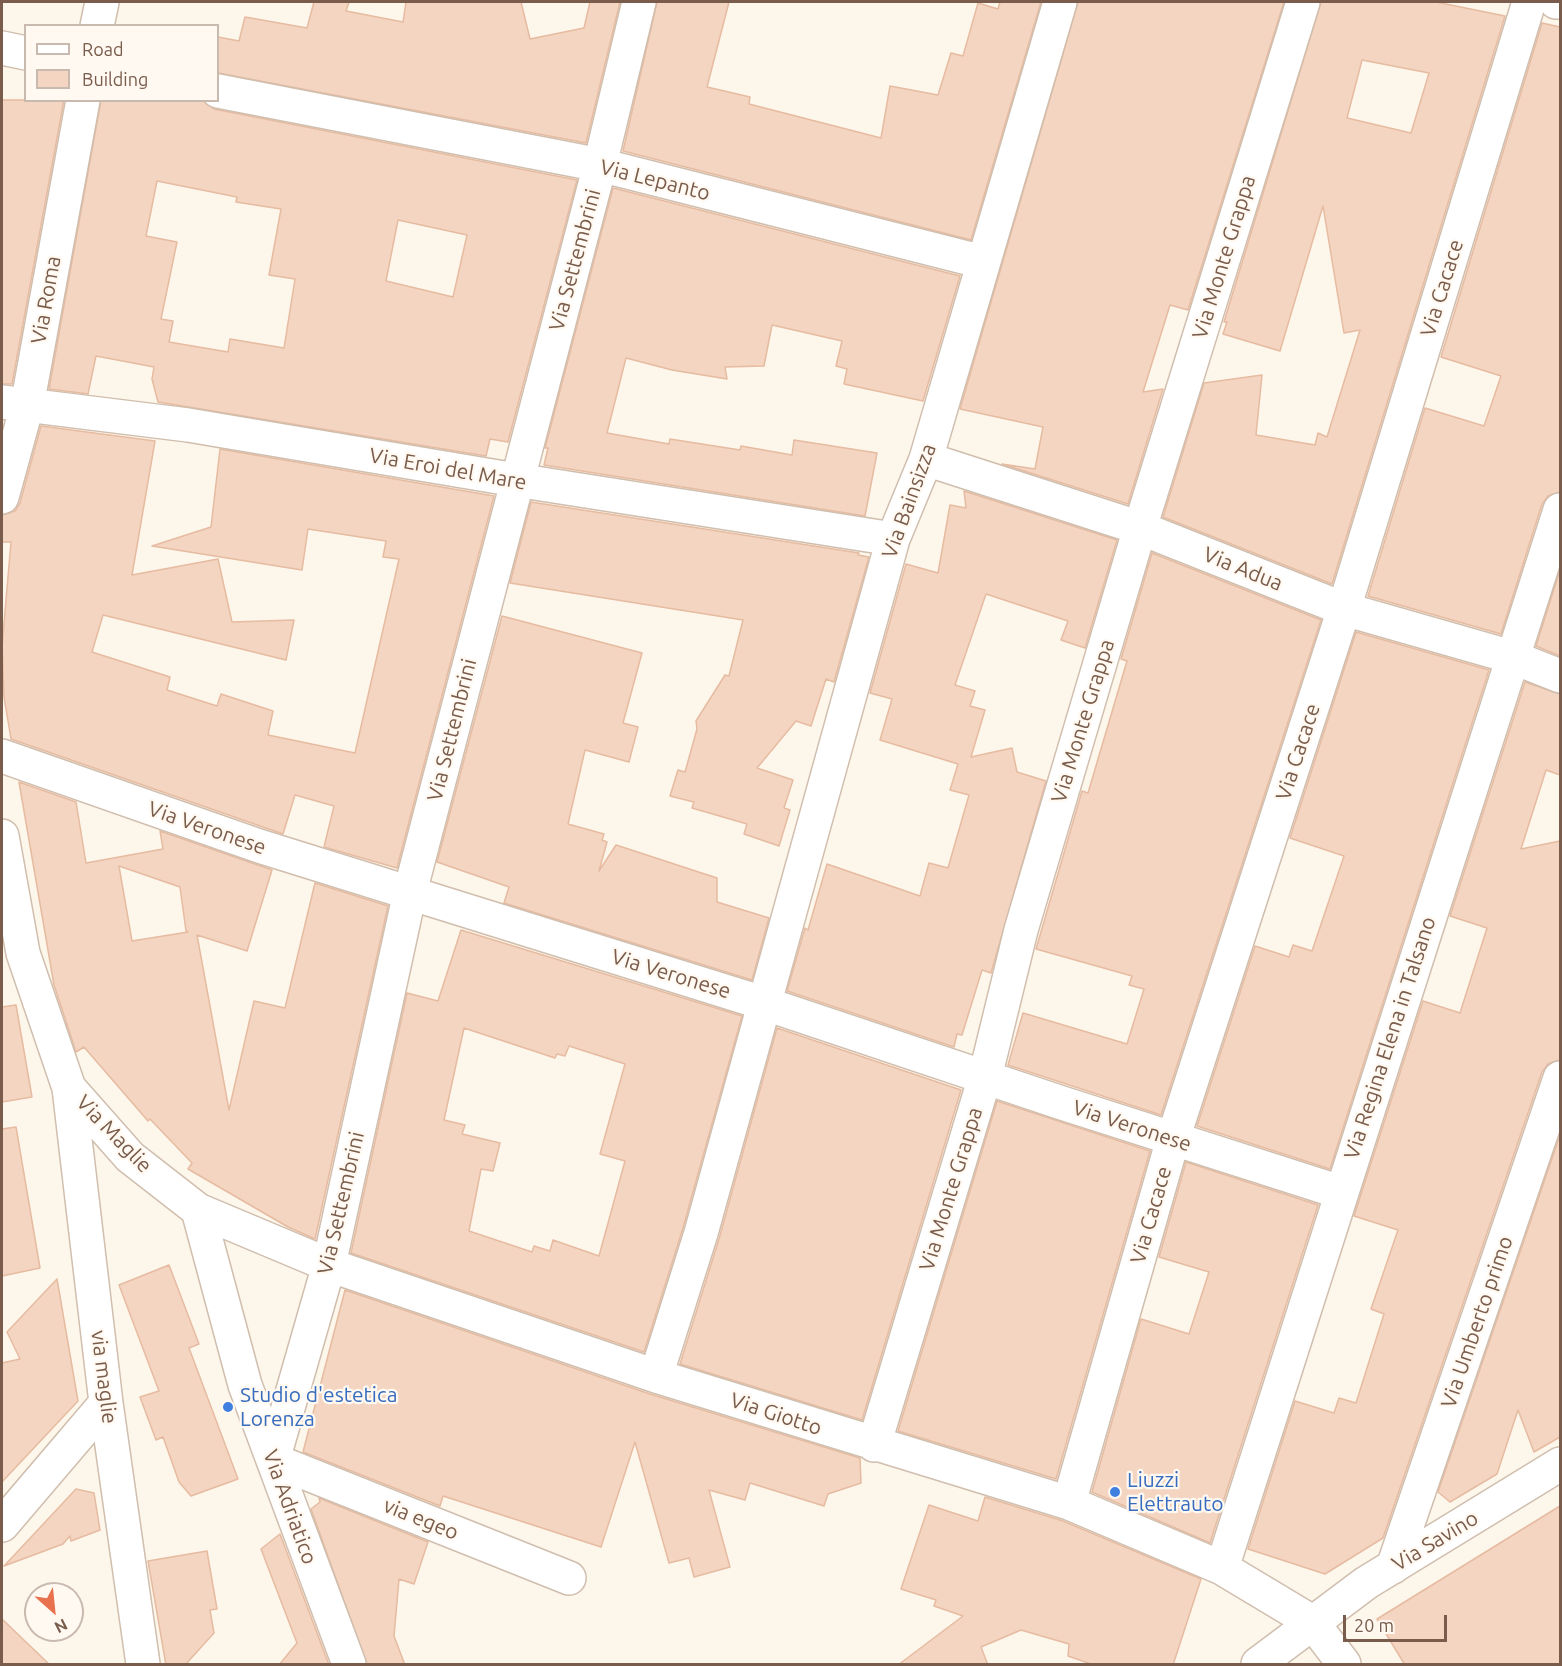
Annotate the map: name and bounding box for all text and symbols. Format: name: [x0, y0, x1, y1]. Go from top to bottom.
legend: [24, 24, 219, 102]
text: Road: [82, 39, 124, 59]
text: Building: [82, 69, 148, 89]
street label: Via Lepanto: [597, 154, 713, 206]
street label: Via Monte Grappa: [1187, 172, 1261, 342]
street label: Via Settembrini: [544, 186, 606, 334]
street label: Via Cacace: [1415, 236, 1469, 340]
street label: Via Roma: [26, 254, 66, 346]
street label: Via Bainsizza: [877, 440, 941, 562]
street label: Via Eroi del Mare: [367, 443, 529, 495]
street label: Via Adua: [1200, 542, 1286, 596]
street label: Via Monte Grappa: [1046, 636, 1120, 806]
street label: Via Settembrini: [422, 656, 482, 804]
street label: Via Cacace: [1271, 700, 1325, 804]
street label: Via Veronese: [145, 796, 269, 860]
street label: Via Regina Elena in Talsano: [1339, 913, 1441, 1163]
street label: Via Veronese: [608, 944, 734, 1004]
street label: Via Maglie: [71, 1090, 157, 1178]
street label: Via Veronese: [1069, 1095, 1195, 1157]
street label: Via Monte Grappa: [914, 1104, 988, 1274]
street label: Via Settembrini: [312, 1129, 370, 1277]
street label: Via Cacace: [1125, 1163, 1177, 1267]
street label: Via Umberto primo: [1436, 1233, 1518, 1411]
street label: via maglie: [86, 1329, 122, 1425]
place label: Studio d'estetica Lorenza: [240, 1382, 397, 1432]
street label: Via Giotto: [727, 1387, 825, 1441]
marker: Studio d'estetica Lorenza: [221, 1400, 235, 1414]
street label: Via Adriatico: [258, 1446, 322, 1568]
place label: Liuzzi Elettrauto: [1127, 1467, 1224, 1517]
marker: Liuzzi Elettrauto: [1108, 1485, 1122, 1499]
street label: via egeo: [380, 1493, 462, 1545]
street label: Via Savino: [1387, 1505, 1483, 1577]
north arrow: [24, 1582, 84, 1642]
scale bar: [1346, 1603, 1450, 1641]
text: 20 m: [1354, 1615, 1394, 1635]
text: N: [52, 1616, 71, 1637]

